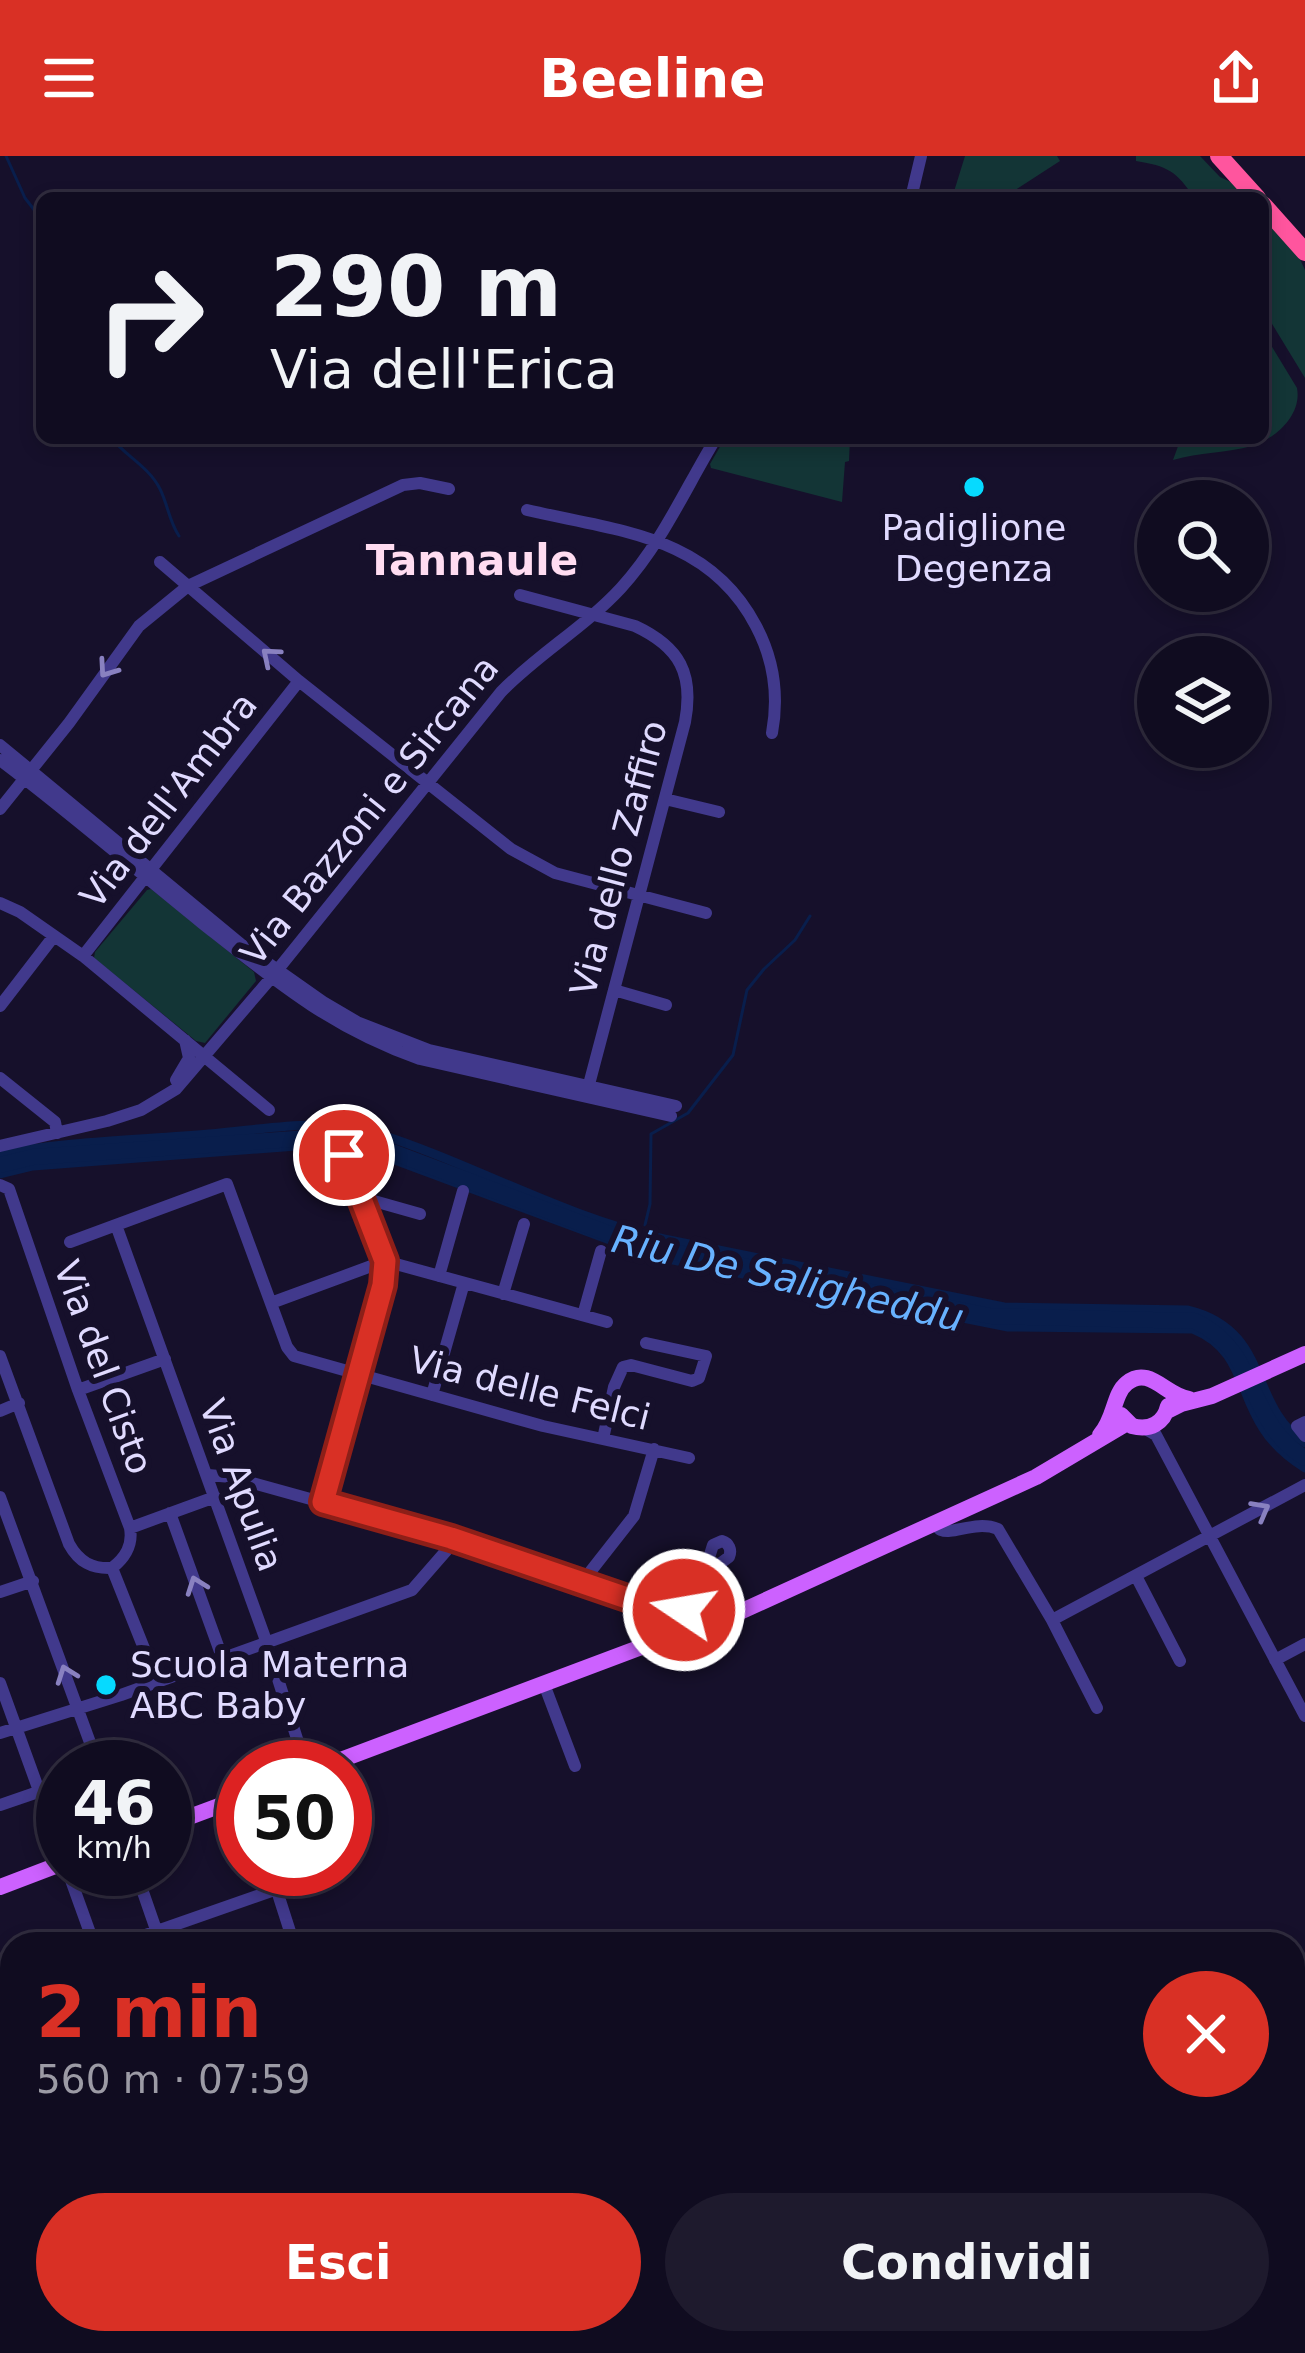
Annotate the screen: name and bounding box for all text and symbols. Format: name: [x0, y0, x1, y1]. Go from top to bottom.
icon: menu: [36, 45, 102, 111]
icon: share: [1203, 45, 1269, 111]
text: Beeline: [539, 47, 766, 110]
text: 290 m: [270, 238, 562, 336]
icon: right: [72, 240, 228, 396]
text: Via dell'Erica: [270, 338, 617, 401]
marker: Padiglione Degenza: [961, 474, 987, 500]
map controls: [1137, 480, 1269, 768]
button: search: [1137, 480, 1269, 612]
place label: Padiglione Degenza: [882, 507, 1066, 589]
district label: Tannaule: [366, 536, 578, 585]
button: layers: [1137, 636, 1269, 768]
street label: Via Bazzoni e Sircana: [232, 648, 507, 973]
one-way arrow: [262, 649, 284, 670]
one-way arrow: [99, 656, 121, 678]
street label: Via dell'Ambra: [72, 685, 265, 916]
street label: Via dello Zaffiro: [562, 716, 675, 1000]
pin: [293, 1104, 395, 1206]
icon: arrive: [311, 1122, 377, 1188]
water label: Riu De Saligheddu: [608, 1216, 968, 1341]
street label: Via del Cisto: [46, 1255, 161, 1479]
street label: Via delle Felci: [405, 1339, 654, 1438]
street label: Via Apulia: [192, 1394, 292, 1577]
one-way arrow: [1248, 1501, 1269, 1524]
position arrow: [621, 1547, 747, 1673]
one-way arrow: [186, 1576, 210, 1597]
place label: Scuola Materna ABC Baby: [130, 1644, 409, 1726]
one-way arrow: [56, 1665, 81, 1686]
marker: Scuola Materna ABC Baby: [93, 1672, 119, 1698]
speed limit sign: 50: [216, 1740, 372, 1896]
text: 46: [72, 1768, 156, 1838]
text: km/h: [76, 1830, 152, 1865]
text: 2 min: [36, 1970, 262, 2054]
button: close: [1143, 1971, 1269, 2097]
text: 560 m · 07:59: [36, 2057, 310, 2102]
button: Esci: [36, 2193, 641, 2331]
button: Condividi: [665, 2193, 1269, 2331]

